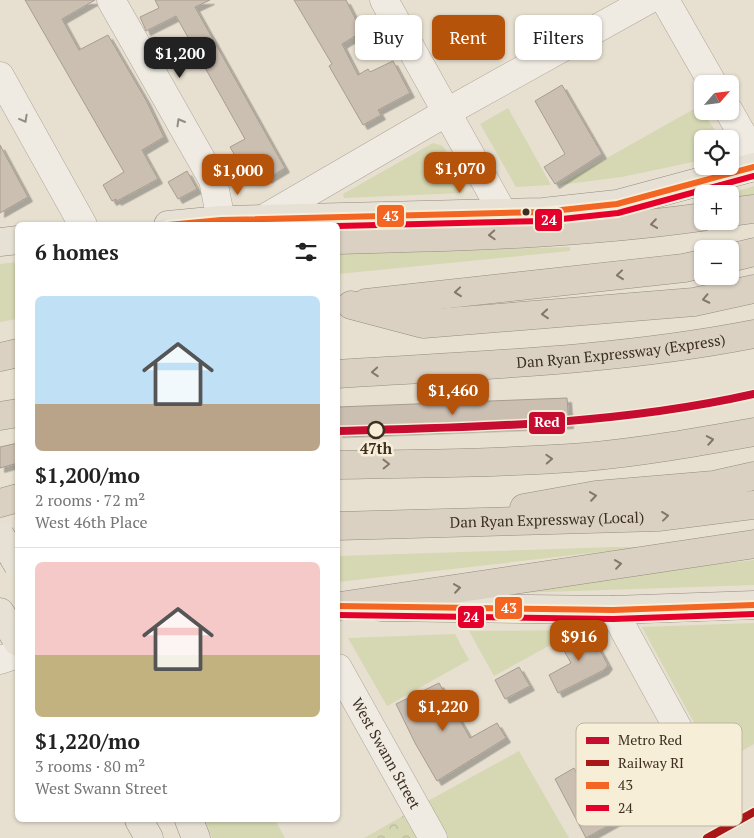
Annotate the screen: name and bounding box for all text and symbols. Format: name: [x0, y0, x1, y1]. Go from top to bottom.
chip: Buy: [355, 15, 422, 60]
chip: Rent: [432, 15, 505, 60]
chip: Filters: [515, 15, 602, 60]
pin: $1,200: [139, 36, 221, 79]
text: $1,200: [155, 42, 205, 64]
north arrow: [694, 75, 739, 120]
map controls: [694, 75, 739, 285]
one-way arrow: [17, 113, 27, 122]
one-way arrow: [177, 119, 187, 128]
button: locate: [694, 130, 739, 175]
pin: $1,070: [419, 152, 501, 194]
pin: $1,000: [197, 154, 279, 196]
text: $1,070: [435, 157, 485, 179]
text: $1,000: [213, 159, 263, 181]
button: +: [694, 185, 739, 230]
line badge: 43: [376, 204, 405, 228]
text: 43: [383, 206, 399, 225]
unlabelled marker: [521, 207, 531, 217]
line badge: 24: [534, 208, 563, 232]
text: 24: [541, 210, 557, 229]
one-way arrow: [650, 218, 659, 228]
one-way arrow: [488, 230, 496, 241]
text: 6 homes: [35, 238, 119, 266]
icon: filters: [292, 238, 320, 266]
button: −: [694, 240, 739, 285]
one-way arrow: [615, 269, 623, 280]
one-way arrow: [454, 286, 462, 297]
one-way arrow: [702, 293, 711, 304]
one-way arrow: [540, 308, 548, 319]
street label: Dan Ryan Expressway (Express): [516, 328, 727, 372]
icon: home: [133, 329, 223, 419]
one-way arrow: [371, 366, 379, 377]
pin: $1,460: [412, 374, 494, 416]
text: $1,460: [428, 379, 478, 401]
line badge: Red: [528, 411, 566, 435]
text: Red: [534, 412, 560, 431]
marker: 47th: [367, 421, 385, 439]
one-way arrow: [706, 436, 714, 446]
place label: 47th: [360, 438, 392, 458]
one-way arrow: [545, 453, 553, 464]
one-way arrow: [382, 459, 390, 470]
text: $1,200/mo: [35, 461, 140, 489]
text: 2 rooms · 72 m²: [35, 489, 145, 511]
one-way arrow: [589, 491, 597, 502]
street label: Dan Ryan Expressway (Local): [449, 506, 644, 532]
text: West 46th Place: [35, 511, 148, 533]
one-way arrow: [662, 511, 670, 522]
one-way arrow: [614, 559, 622, 570]
one-way arrow: [453, 583, 461, 594]
icon: home: [133, 594, 223, 684]
line badge: 43: [494, 596, 523, 620]
text: 43: [501, 598, 517, 617]
line badge: 24: [457, 605, 485, 629]
text: 24: [463, 607, 479, 626]
pin: $916: [549, 620, 609, 662]
text: $916: [561, 625, 597, 647]
pin: $1,220: [402, 690, 484, 732]
street label: West Swann Street: [348, 694, 426, 813]
text: $1,220: [418, 695, 468, 717]
legend: [576, 723, 742, 826]
text: $1,220/mo: [35, 727, 140, 755]
text: Metro Red: [618, 730, 683, 749]
text: Railway RI: [618, 753, 684, 772]
text: 3 rooms · 80 m²: [35, 755, 145, 777]
text: 43: [618, 775, 633, 794]
text: West Swann Street: [35, 777, 168, 799]
text: 24: [618, 798, 633, 817]

